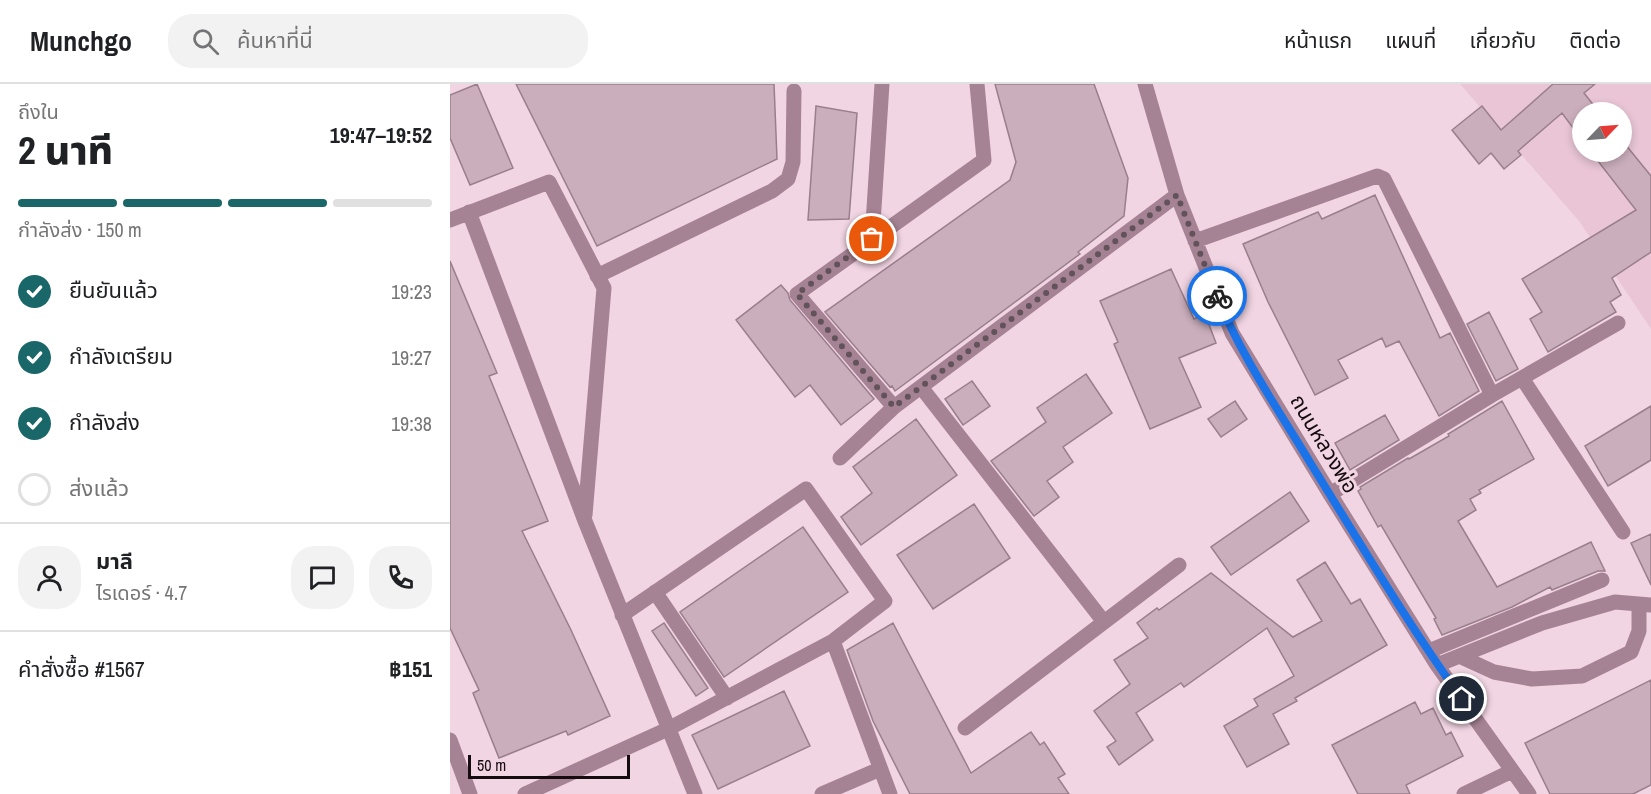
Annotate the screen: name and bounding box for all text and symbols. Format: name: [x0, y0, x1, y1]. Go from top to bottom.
search box: [168, 14, 588, 68]
text: Munchgo: [30, 22, 132, 60]
icon: search: [189, 25, 222, 58]
text: ค้นหาที่นี่: [237, 25, 313, 55]
text: หน้าแรก: [1284, 26, 1352, 55]
text: แผนที่: [1385, 26, 1436, 55]
text: เกี่ยวกับ: [1469, 26, 1536, 55]
text: ติดต่อ: [1569, 26, 1621, 55]
text: ถึงใน: [18, 98, 59, 125]
north arrow: [1572, 102, 1632, 162]
map controls: [1572, 102, 1632, 162]
text: 19:47–19:52: [330, 120, 432, 150]
text: 2 นาที: [18, 124, 113, 176]
pin: [846, 213, 897, 264]
text: กำลังส่ง · 150 m: [18, 216, 142, 243]
icon: bag: [855, 222, 888, 255]
courier: [1187, 266, 1247, 326]
icon: check: [18, 275, 51, 308]
text: ยืนยันแล้ว: [69, 275, 158, 305]
text: 19:23: [391, 278, 432, 305]
icon: bike: [1201, 280, 1234, 313]
icon: check: [18, 341, 51, 374]
text: กำลังเตรียม: [69, 341, 173, 371]
text: 19:27: [391, 344, 432, 371]
street label: ถนนหลวงพ่อ: [1283, 389, 1365, 499]
icon: check: [18, 407, 51, 440]
text: กำลังส่ง: [69, 407, 140, 437]
text: 19:38: [391, 410, 432, 437]
text: ส่งแล้ว: [69, 473, 129, 503]
button: person: [18, 546, 81, 609]
text: มาลี: [96, 546, 133, 576]
button: chat: [291, 546, 354, 609]
button: phone: [369, 546, 432, 609]
text: ไรเดอร์ · 4.7: [96, 579, 187, 606]
text: คำสั่งซื้อ #1567: [18, 654, 145, 684]
text: ฿151: [389, 654, 432, 684]
pin: [1436, 673, 1487, 724]
icon: home: [1445, 682, 1478, 715]
scale bar: [468, 752, 630, 780]
text: 50 m: [477, 754, 506, 776]

